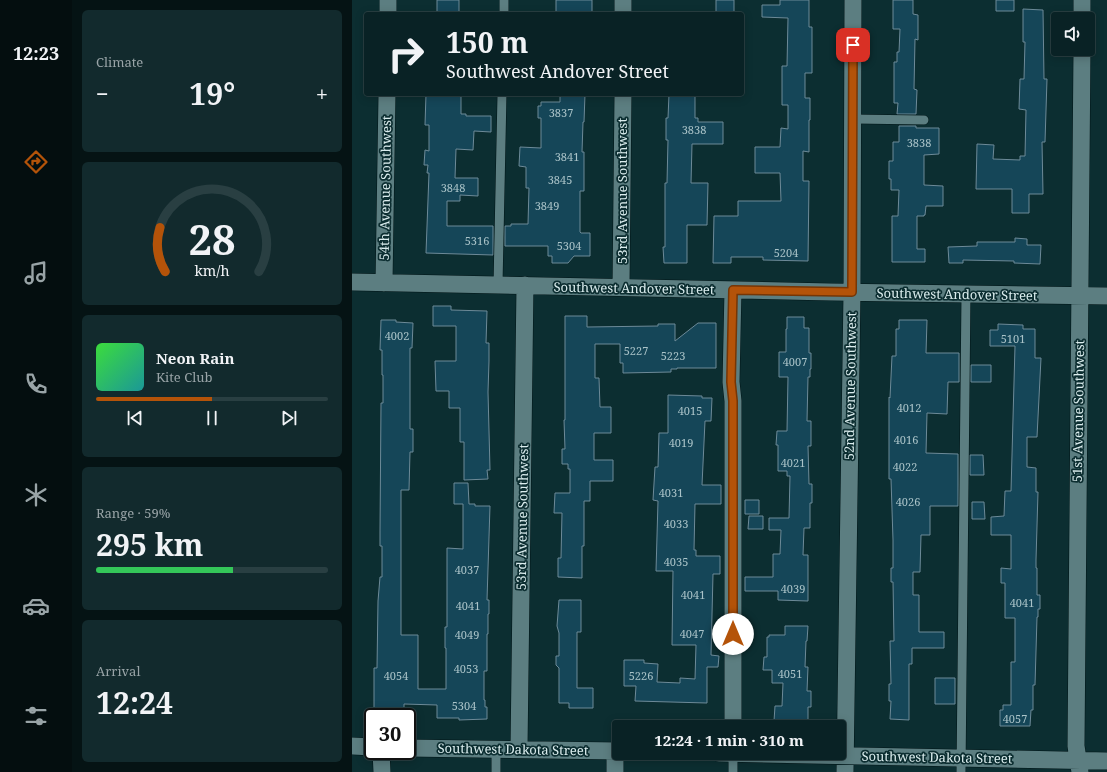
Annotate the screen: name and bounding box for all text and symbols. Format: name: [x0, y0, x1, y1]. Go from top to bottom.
map controls: [1051, 12, 1095, 56]
button: sound: [1051, 12, 1095, 56]
text: 150 m: [446, 23, 528, 61]
icon: right: [380, 28, 432, 80]
pin: [836, 28, 870, 62]
icon: arrive: [842, 34, 864, 56]
text: 12:23: [13, 41, 59, 65]
text: Climate: [96, 53, 143, 71]
text: Southwest Andover Street: [446, 59, 669, 83]
text: 19°: [189, 73, 235, 114]
text: −: [96, 78, 109, 108]
text: +: [316, 78, 328, 108]
house number: 3837: [549, 105, 573, 120]
street label: 54th Avenue Southwest: [375, 115, 395, 261]
street label: 53rd Avenue Southwest: [613, 118, 631, 264]
house number: 3838: [682, 122, 706, 137]
house number: 3838: [907, 135, 931, 150]
icon: directions: [22, 148, 50, 176]
house number: 3841: [555, 149, 579, 164]
house number: 3845: [548, 172, 572, 187]
house number: 3848: [441, 180, 465, 195]
house number: 3849: [535, 198, 559, 213]
text: 28: [188, 210, 236, 266]
house number: 5316: [465, 233, 489, 248]
house number: 5304: [557, 238, 581, 253]
house number: 5204: [774, 245, 798, 260]
icon: music: [22, 259, 50, 287]
text: km/h: [194, 260, 230, 279]
street label: Southwest Andover Street: [553, 278, 715, 298]
street label: Southwest Andover Street: [876, 284, 1038, 304]
street label: 52nd Avenue Southwest: [840, 311, 860, 460]
house number: 4002: [385, 328, 409, 343]
house number: 5101: [1001, 331, 1025, 346]
street label: 51st Avenue Southwest: [1068, 339, 1088, 482]
house number: 5227: [624, 343, 648, 358]
text: Neon Rain: [156, 348, 234, 368]
house number: 5223: [661, 348, 685, 363]
house number: 4007: [783, 354, 807, 369]
text: Kite Club: [156, 368, 212, 386]
icon: phone: [22, 370, 50, 398]
house number: 4012: [897, 400, 921, 415]
house number: 4015: [678, 403, 702, 418]
icon: previous: [124, 407, 146, 429]
icon: pause: [201, 407, 223, 429]
icon: next: [278, 407, 300, 429]
house number: 4016: [894, 432, 918, 447]
house number: 4019: [669, 435, 693, 450]
street label: 53rd Avenue Southwest: [512, 443, 532, 590]
house number: 4021: [781, 455, 805, 470]
house number: 4022: [893, 459, 917, 474]
icon: climate: [22, 481, 50, 509]
house number: 4031: [659, 485, 683, 500]
house number: 4026: [896, 494, 920, 509]
text: Range · 59%: [96, 504, 170, 522]
house number: 4033: [664, 516, 688, 531]
text: 295 km: [96, 524, 203, 565]
house number: 4035: [664, 554, 688, 569]
house number: 4037: [455, 562, 479, 577]
house number: 4039: [781, 581, 805, 596]
house number: 4041: [681, 587, 705, 602]
icon: car: [22, 592, 50, 620]
house number: 4041: [1010, 595, 1034, 610]
house number: 4041: [456, 598, 480, 613]
position arrow: [712, 613, 754, 655]
house number: 4047: [680, 626, 704, 641]
house number: 4049: [455, 627, 479, 642]
house number: 4053: [454, 661, 478, 676]
text: Arrival: [96, 662, 140, 680]
house number: 4051: [778, 666, 802, 681]
house number: 4054: [384, 668, 408, 683]
house number: 5226: [629, 668, 653, 683]
text: 12:24: [96, 682, 173, 723]
house number: 5304: [452, 698, 476, 713]
icon: filters: [22, 702, 50, 730]
speed limit sign: 30: [364, 708, 416, 760]
house number: 4057: [1003, 711, 1027, 726]
text: 12:24 · 1 min · 310 m: [654, 730, 804, 750]
street label: Southwest Dakota Street: [437, 739, 589, 759]
street label: Southwest Dakota Street: [861, 747, 1013, 767]

